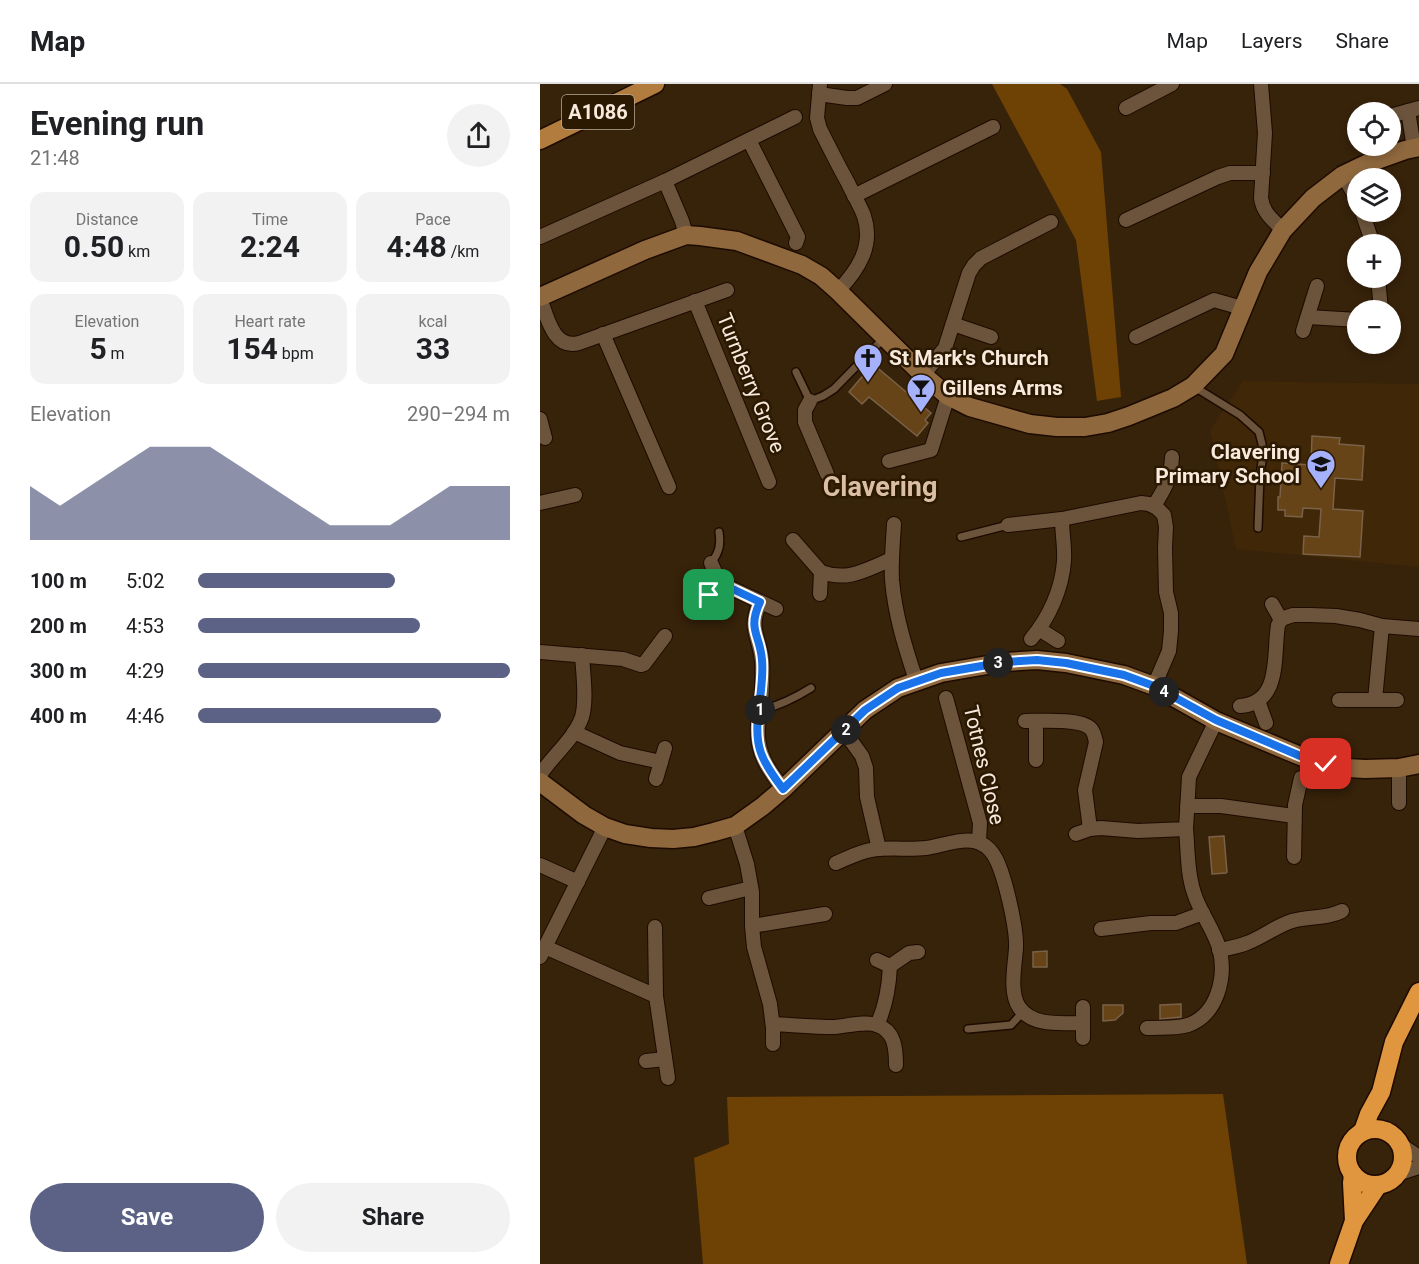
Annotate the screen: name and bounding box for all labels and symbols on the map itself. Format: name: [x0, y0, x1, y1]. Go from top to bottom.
road number: A1086: [562, 95, 634, 129]
street label: Turnberry Grove: [712, 310, 790, 456]
church icon: St Mark's Church: [852, 342, 884, 384]
place label: St Mark's Church: [889, 346, 1049, 370]
bar icon: Gillens Arms: [905, 372, 937, 414]
place label: Gillens Arms: [942, 376, 1063, 400]
place label: Clavering Primary School: [1155, 440, 1300, 488]
school or university icon: Clavering Primary School: [1305, 448, 1337, 490]
district label: Clavering: [823, 471, 937, 503]
pin: [683, 569, 734, 620]
pin: 3: [983, 648, 1013, 678]
pin: 4: [1149, 677, 1179, 707]
pin: 1: [745, 695, 775, 725]
street label: Totnes Close: [959, 703, 1009, 827]
pin: 2: [831, 715, 861, 745]
pin: [1300, 738, 1351, 789]

